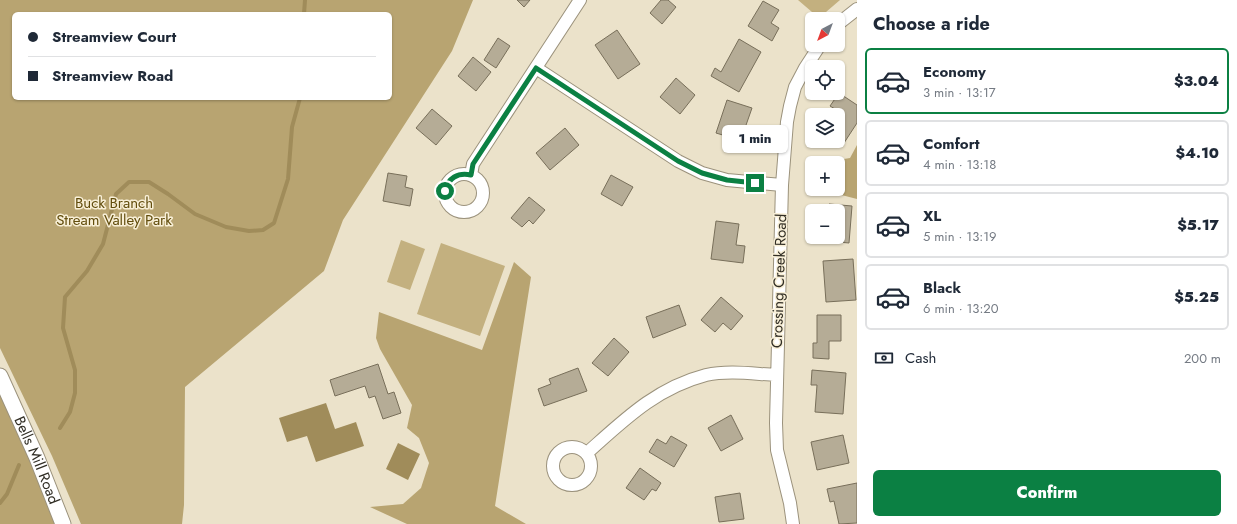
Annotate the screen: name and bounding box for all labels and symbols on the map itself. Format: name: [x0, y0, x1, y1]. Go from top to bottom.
north arrow: [805, 12, 845, 52]
callout: 1 min: [722, 125, 788, 153]
route end: [746, 174, 764, 192]
route start: [436, 182, 454, 200]
park label: Buck Branch Stream Valley Park: [56, 192, 172, 231]
street label: Crossing Creek Road: [766, 213, 792, 349]
street label: Bells Mill Road: [9, 413, 65, 507]

